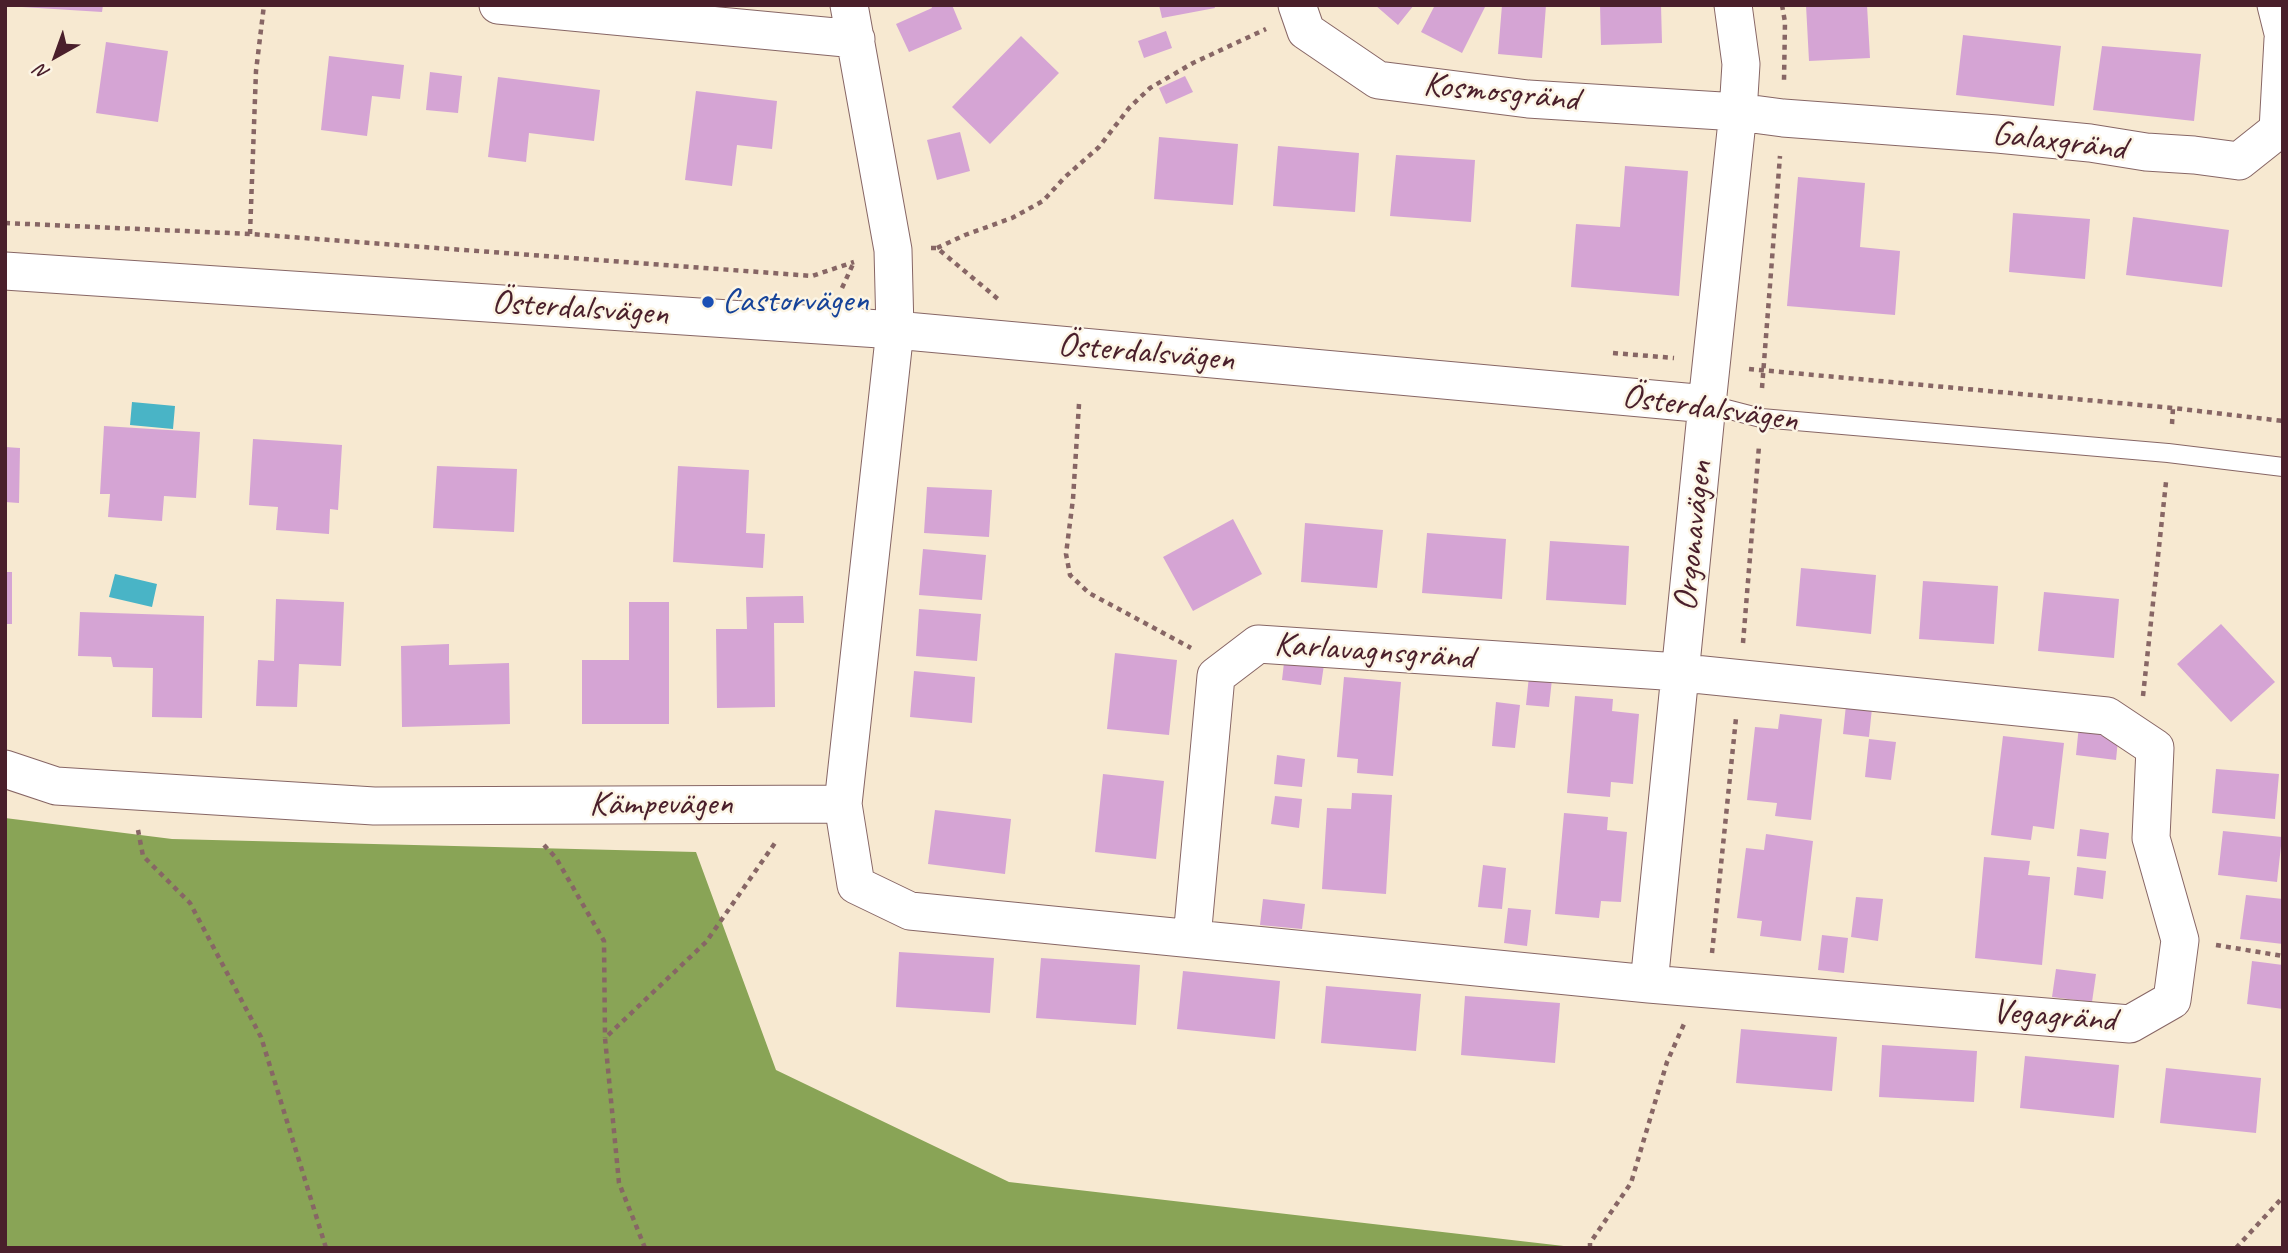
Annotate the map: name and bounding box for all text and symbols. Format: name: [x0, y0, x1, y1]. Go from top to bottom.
north arrow: [21, 21, 91, 91]
text: N: [30, 59, 55, 85]
street label: Kosmosgränd: [1421, 64, 1581, 122]
street label: Galaxgränd: [1990, 113, 2128, 171]
place label: Castorvägen: [722, 281, 869, 323]
street label: Österdalsvägen: [490, 282, 670, 336]
marker: Castorvägen: [700, 294, 716, 310]
street label: Österdalsvägen: [1056, 324, 1236, 382]
street label: Österdalsvägen: [1619, 376, 1801, 442]
street label: Orgonavägen: [1665, 459, 1723, 613]
street label: Karlavagnsgränd: [1273, 624, 1475, 680]
street label: Kämpevägen: [589, 784, 733, 826]
street label: Vegagränd: [1991, 992, 2117, 1042]

